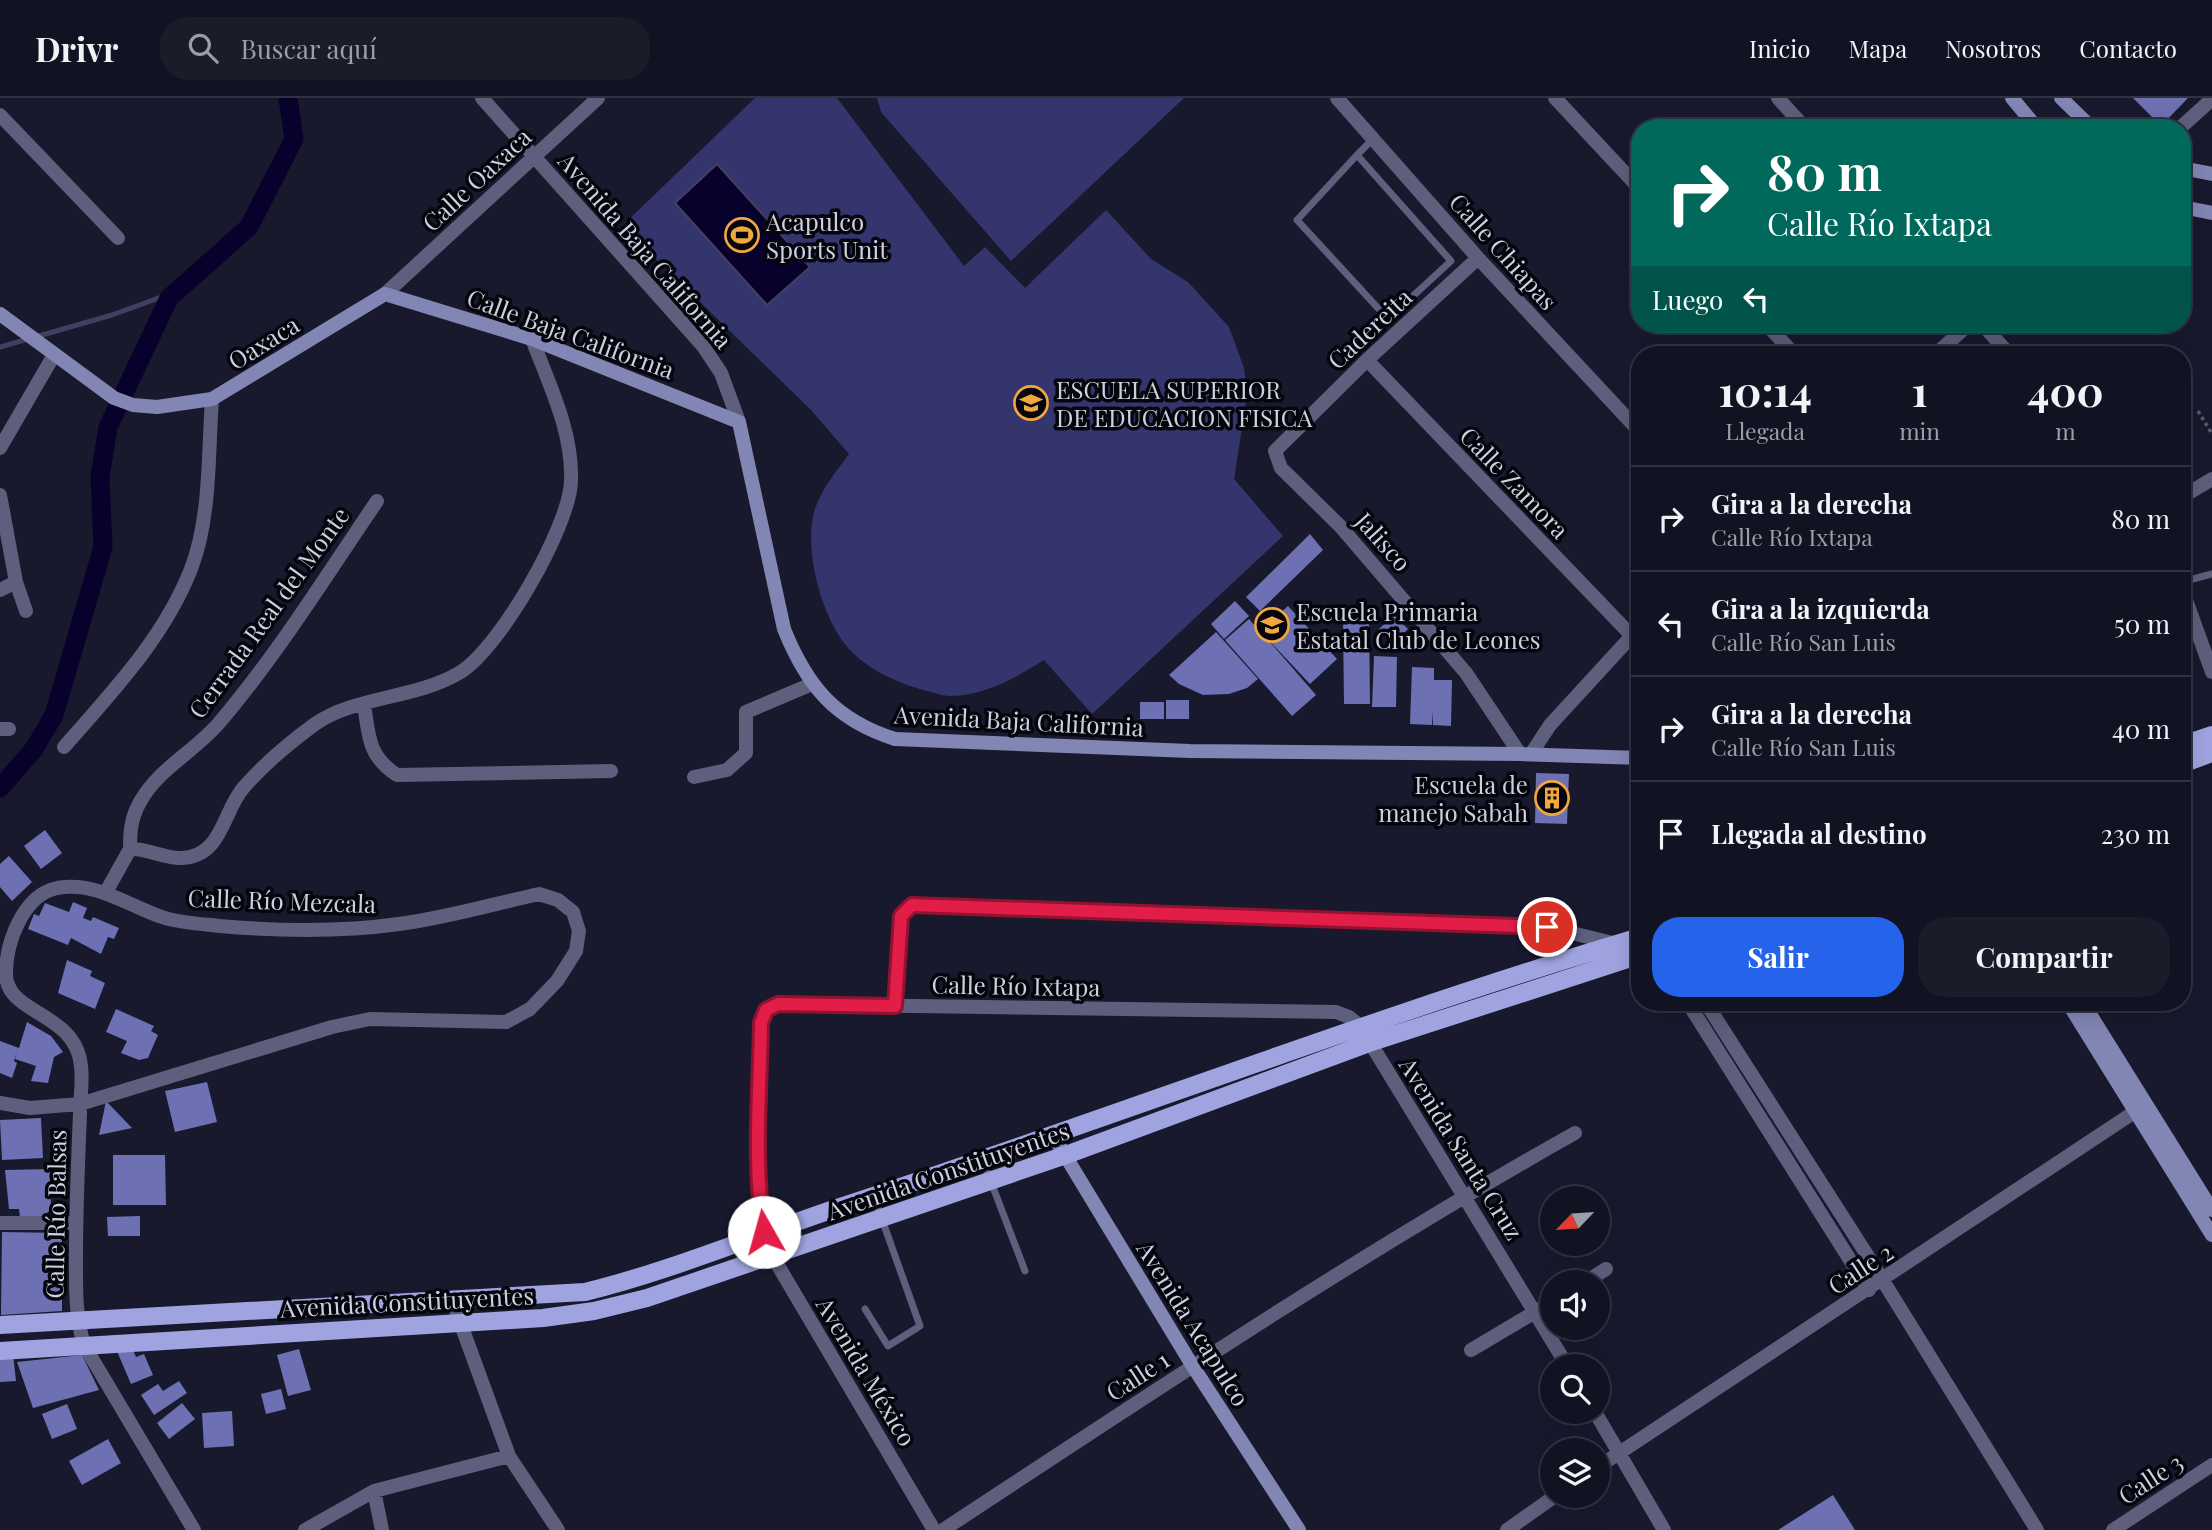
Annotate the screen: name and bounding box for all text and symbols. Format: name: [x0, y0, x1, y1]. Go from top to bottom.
search box: [160, 17, 650, 80]
text: Drivr: [35, 26, 118, 70]
icon: search: [184, 29, 222, 67]
text: Buscar aquí: [240, 31, 377, 66]
text: Inicio: [1749, 32, 1810, 64]
text: Mapa: [1848, 32, 1907, 64]
text: Nosotros: [1945, 32, 2041, 64]
text: Contacto: [2079, 32, 2177, 64]
street label: Calle Oaxaca: [415, 120, 537, 238]
text: 80 m: [1767, 138, 1882, 203]
street label: Avenida Baja California: [551, 145, 740, 355]
icon: right: [1652, 147, 1743, 238]
street label: Calle Chiapas: [1443, 186, 1565, 316]
text: Calle Río Ixtapa: [1767, 201, 1992, 244]
place label: Acapulco Sports Unit: [765, 205, 888, 265]
sports icon: Acapulco Sports Unit: [723, 216, 761, 254]
icon: left: [1737, 280, 1775, 318]
street label: Calle Baja California: [463, 281, 679, 385]
street label: Cadereita: [1320, 281, 1418, 375]
text: Luego: [1652, 282, 1723, 317]
street label: Oaxaca: [222, 308, 304, 376]
text: 10:14: [1718, 362, 1812, 418]
text: 1: [1912, 362, 1928, 418]
text: 400: [2027, 362, 2104, 418]
place label: ESCUELA SUPERIOR DE EDUCACION FISICA: [1056, 373, 1313, 433]
school or university icon: ESCUELA SUPERIOR DE EDUCACION FISICA: [1012, 384, 1050, 422]
text: Llegada: [1725, 415, 1805, 446]
text: min: [1899, 415, 1940, 446]
text: m: [2055, 415, 2076, 446]
street label: Calle Zamora: [1454, 419, 1576, 545]
text: Gira a la derecha: [1711, 486, 1912, 521]
street label: Cerrada Real del Monte: [181, 500, 355, 724]
icon: right: [1652, 500, 1690, 538]
text: 80 m: [2111, 501, 2170, 536]
street label: Jalisco: [1348, 504, 1419, 577]
text: Calle Río Ixtapa: [1711, 521, 1873, 552]
text: Gira a la izquierda: [1711, 591, 1930, 626]
place label: Escuela Primaria Estatal Club de Leones: [1296, 595, 1541, 655]
icon: left: [1652, 605, 1690, 643]
school or university icon: Escuela Primaria Estatal Club de Leones: [1253, 606, 1291, 644]
text: 50 m: [2114, 606, 2170, 641]
text: Calle Río San Luis: [1711, 626, 1896, 657]
text: Gira a la derecha: [1711, 696, 1912, 731]
street label: Avenida Baja California: [892, 697, 1145, 743]
icon: right: [1652, 710, 1690, 748]
text: 40 m: [2112, 711, 2170, 746]
text: Calle Río San Luis: [1711, 731, 1896, 762]
place label: Escuela de manejo Sabah: [1378, 768, 1528, 828]
building icon: Escuela de manejo Sabah: [1533, 779, 1571, 817]
icon: arrive: [1652, 815, 1690, 853]
text: Llegada al destino: [1711, 816, 1927, 851]
text: 230 m: [2101, 816, 2170, 851]
street label: Calle Río Mezcala: [187, 881, 377, 919]
pin: [1517, 897, 1577, 957]
icon: arrive: [1528, 908, 1566, 946]
button: Salir: [1652, 917, 1904, 997]
button: Compartir: [1918, 917, 2170, 997]
street label: Calle Río Ixtapa: [931, 968, 1101, 1002]
street label: Avenida Santa Cruz: [1392, 1050, 1531, 1245]
street label: Avenida Constituyentes: [822, 1114, 1073, 1227]
street label: Calle Río Balsas: [38, 1129, 72, 1299]
north arrow: [1540, 1186, 1610, 1256]
map controls: [1540, 1186, 1610, 1508]
position arrow: [727, 1195, 801, 1269]
street label: Avenida Acapulco: [1130, 1234, 1258, 1412]
street label: Calle 2: [1821, 1235, 1899, 1301]
button: sound: [1540, 1270, 1610, 1340]
street label: Avenida Constituyentes: [278, 1278, 535, 1324]
street label: Avenida México: [809, 1290, 924, 1451]
street label: Calle 1: [1099, 1343, 1175, 1407]
button: search: [1540, 1354, 1610, 1424]
button: layers: [1540, 1438, 1610, 1508]
street label: Calle 3: [2112, 1445, 2188, 1511]

